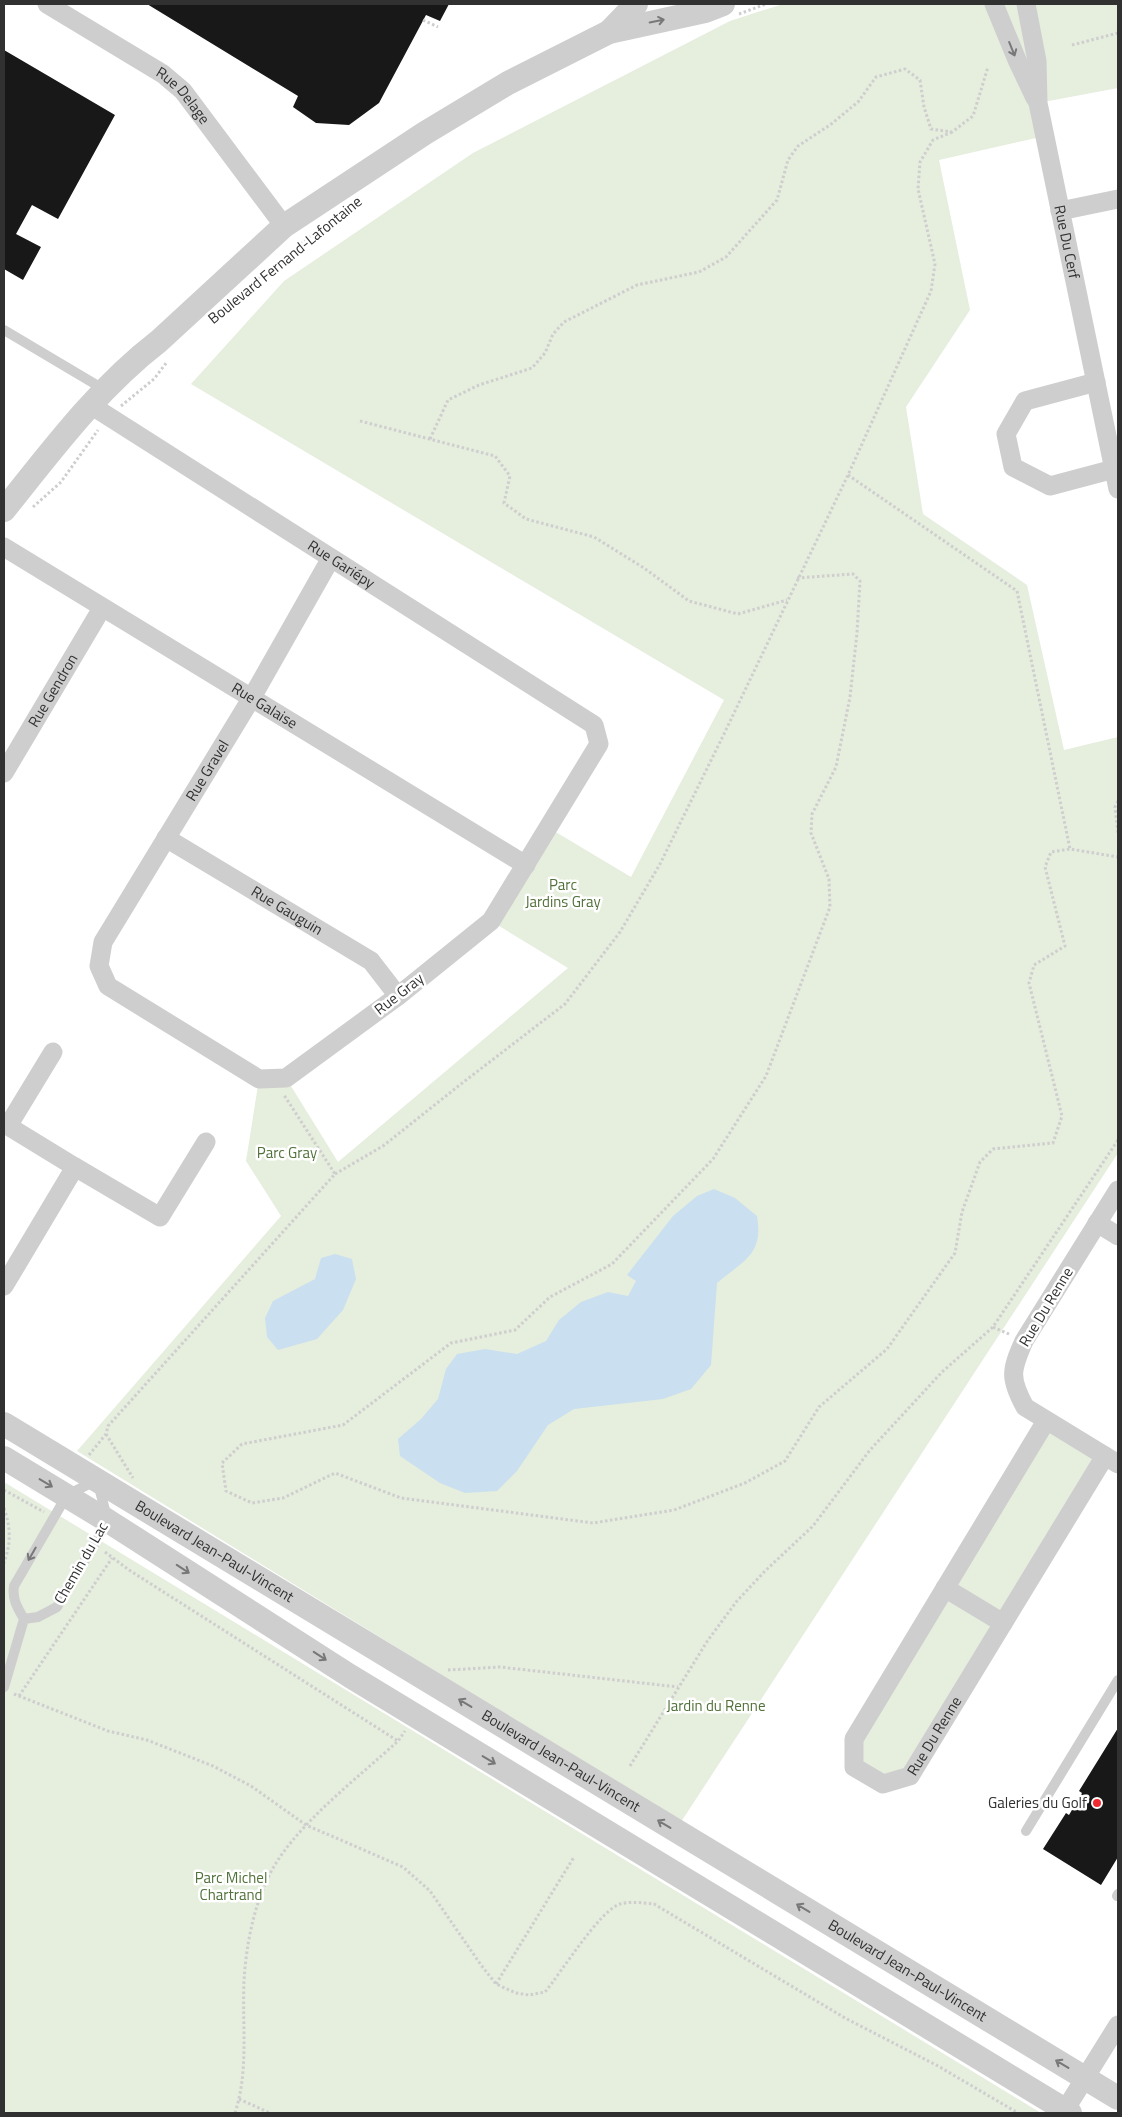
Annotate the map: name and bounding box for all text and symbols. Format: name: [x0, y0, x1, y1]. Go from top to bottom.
one-way arrow: [649, 16, 665, 26]
one-way arrow: [1008, 41, 1018, 56]
street label: Rue Delage: [152, 60, 216, 129]
street label: Boulevard Fernand-Lafontaine: [203, 190, 367, 329]
street label: Rue Du Cerf: [1048, 203, 1086, 281]
street label: Rue Gariépy: [303, 534, 380, 594]
street label: Rue Gendron: [22, 649, 83, 731]
street label: Rue Galaise: [227, 676, 302, 734]
street label: Rue Gravel: [179, 735, 235, 805]
park label: Parc Jardins Gray: [525, 873, 601, 913]
street label: Rue Gauguin: [247, 880, 327, 941]
street label: Rue Gray: [369, 967, 428, 1020]
park label: Parc Gray: [257, 1141, 317, 1164]
street label: Rue Du Renne: [1013, 1263, 1078, 1351]
one-way arrow: [38, 1478, 52, 1488]
street label: Boulevard Jean-Paul-Vincent: [131, 1494, 299, 1608]
street label: Chemin du Lac: [48, 1517, 113, 1608]
one-way arrow: [27, 1546, 37, 1560]
one-way arrow: [176, 1564, 190, 1574]
one-way arrow: [313, 1652, 327, 1662]
street label: Rue Du Renne: [901, 1692, 967, 1780]
park label: Jardin du Renne: [667, 1694, 766, 1717]
one-way arrow: [458, 1698, 472, 1708]
street label: Boulevard Jean-Paul-Vincent: [477, 1704, 646, 1818]
one-way arrow: [481, 1755, 495, 1765]
place label: Galeries du Golf: [988, 1791, 1087, 1814]
marker: Galeries du Golf: [1091, 1797, 1103, 1809]
one-way arrow: [657, 1818, 671, 1828]
park label: Parc Michel Chartrand: [195, 1866, 267, 1906]
one-way arrow: [796, 1902, 810, 1912]
street label: Boulevard Jean-Paul-Vincent: [824, 1913, 992, 2028]
one-way arrow: [1055, 2059, 1069, 2069]

